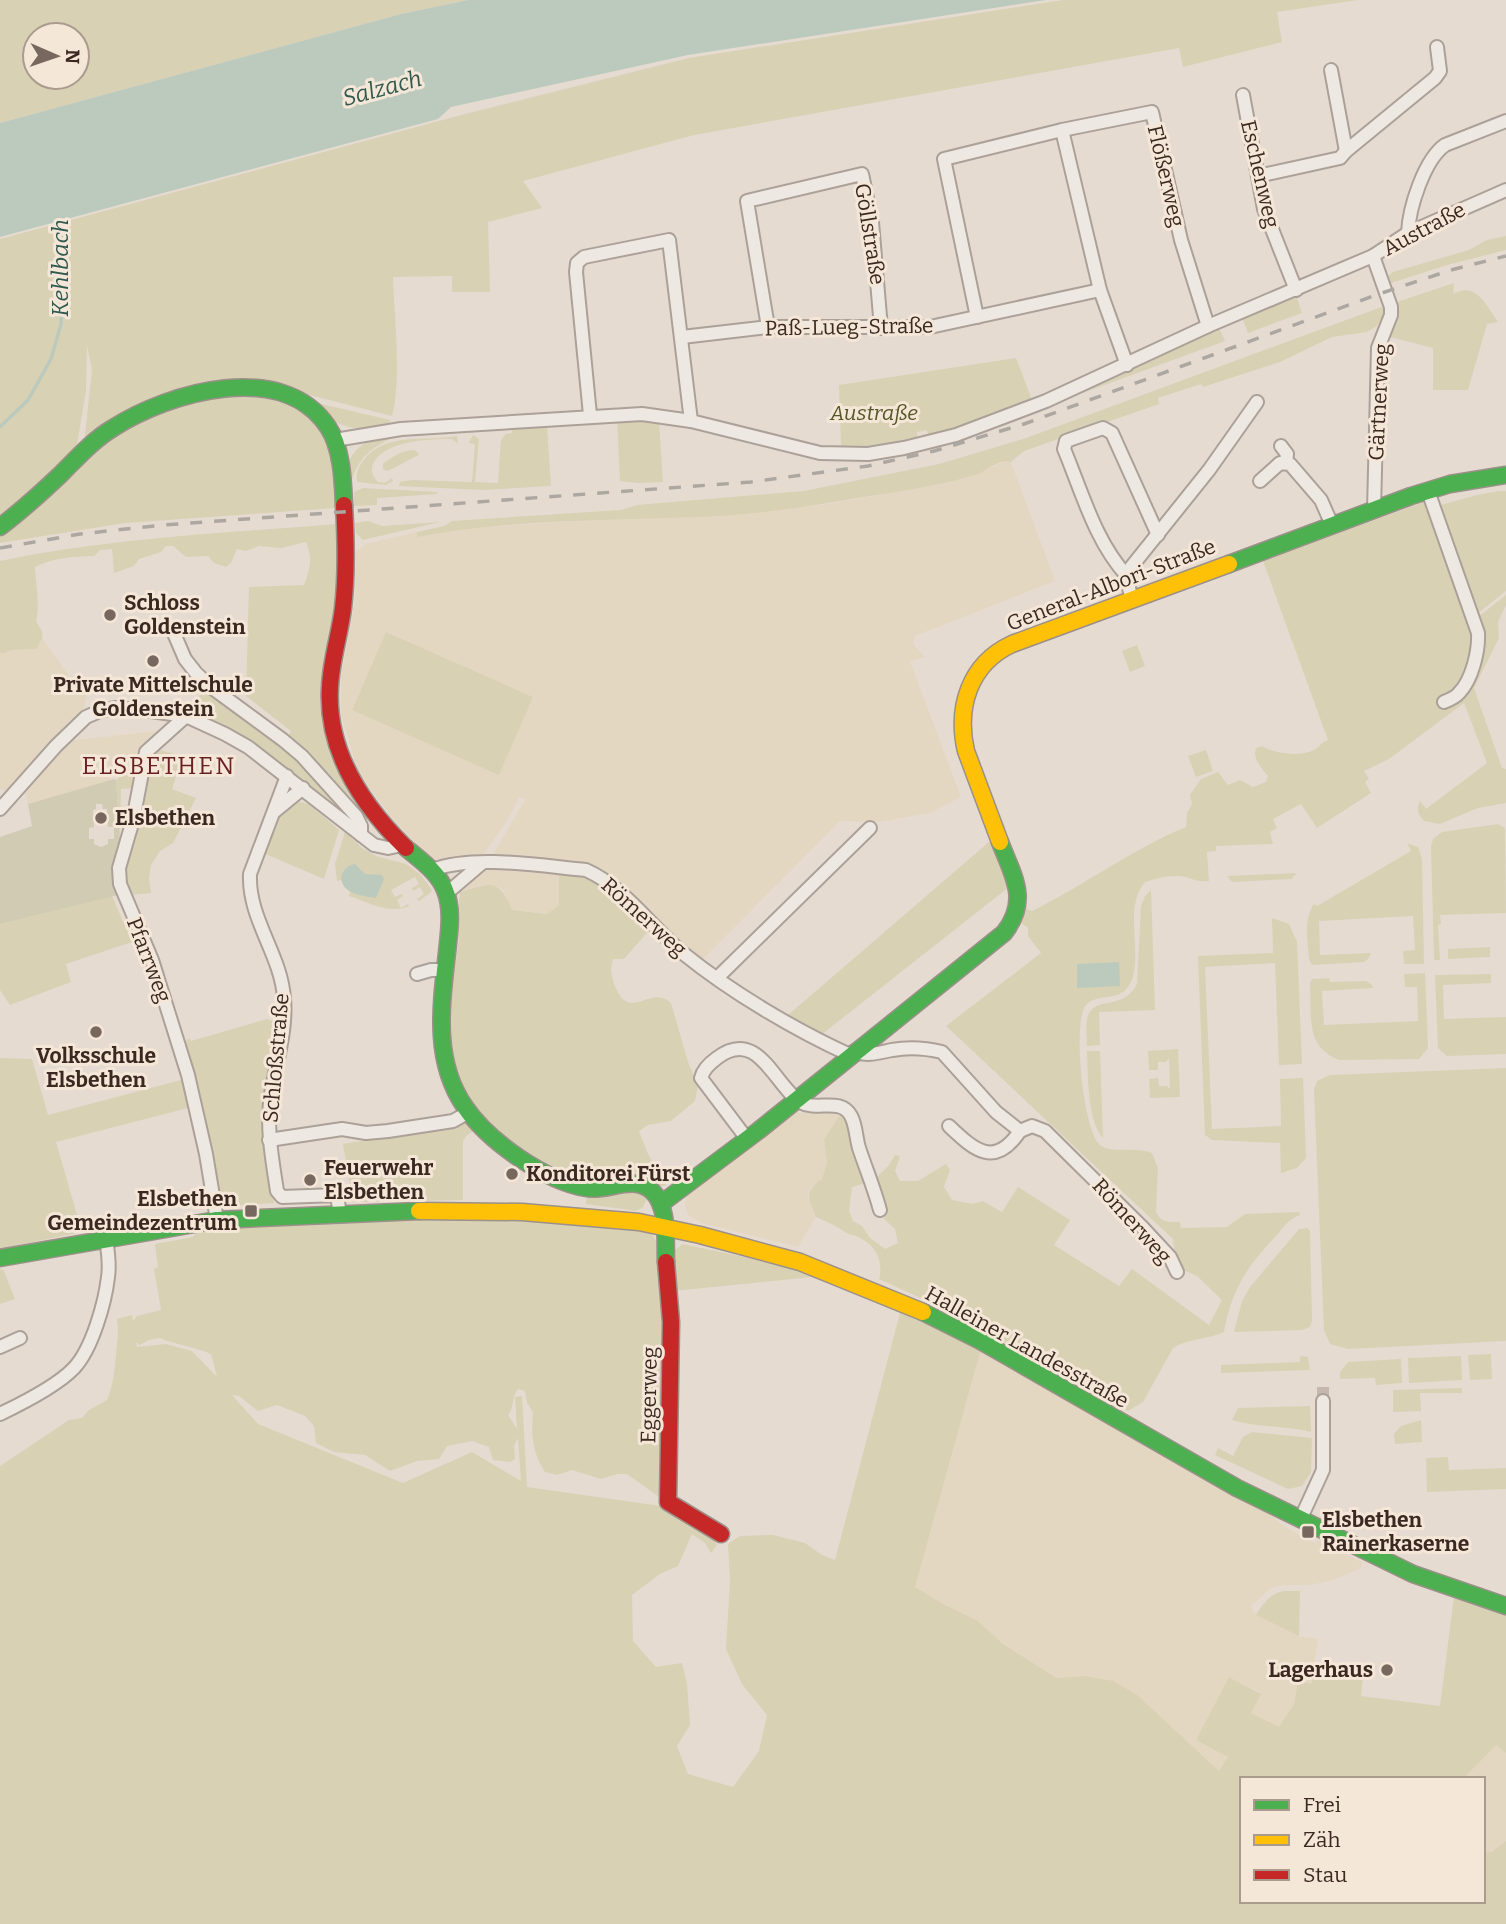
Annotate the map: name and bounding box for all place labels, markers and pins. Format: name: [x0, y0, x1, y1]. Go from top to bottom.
place label: Schloss Goldenstein: [124, 590, 246, 640]
marker: Schloss Goldenstein: [102, 607, 118, 623]
marker: Private Mittelschule Goldenstein: [145, 653, 161, 669]
place label: Private Mittelschule Goldenstein: [53, 672, 253, 722]
place label: Elsbethen: [115, 805, 216, 831]
marker: Elsbethen: [93, 810, 109, 826]
marker: Volksschule Elsbethen: [88, 1024, 104, 1040]
place label: Volksschule Elsbethen: [36, 1043, 156, 1093]
place label: Feuerwehr Elsbethen: [324, 1155, 433, 1205]
place label: Konditorei Fürst: [526, 1161, 691, 1187]
marker: Konditorei Fürst: [504, 1166, 520, 1182]
marker: Feuerwehr Elsbethen: [302, 1172, 318, 1188]
place label: Elsbethen Gemeindezentrum: [47, 1186, 237, 1236]
marker: Elsbethen Gemeindezentrum: [243, 1203, 259, 1219]
place label: Elsbethen Rainerkaserne: [1322, 1507, 1469, 1557]
marker: Elsbethen Rainerkaserne: [1300, 1524, 1316, 1540]
place label: Lagerhaus: [1268, 1657, 1373, 1683]
marker: Lagerhaus: [1379, 1662, 1395, 1678]

